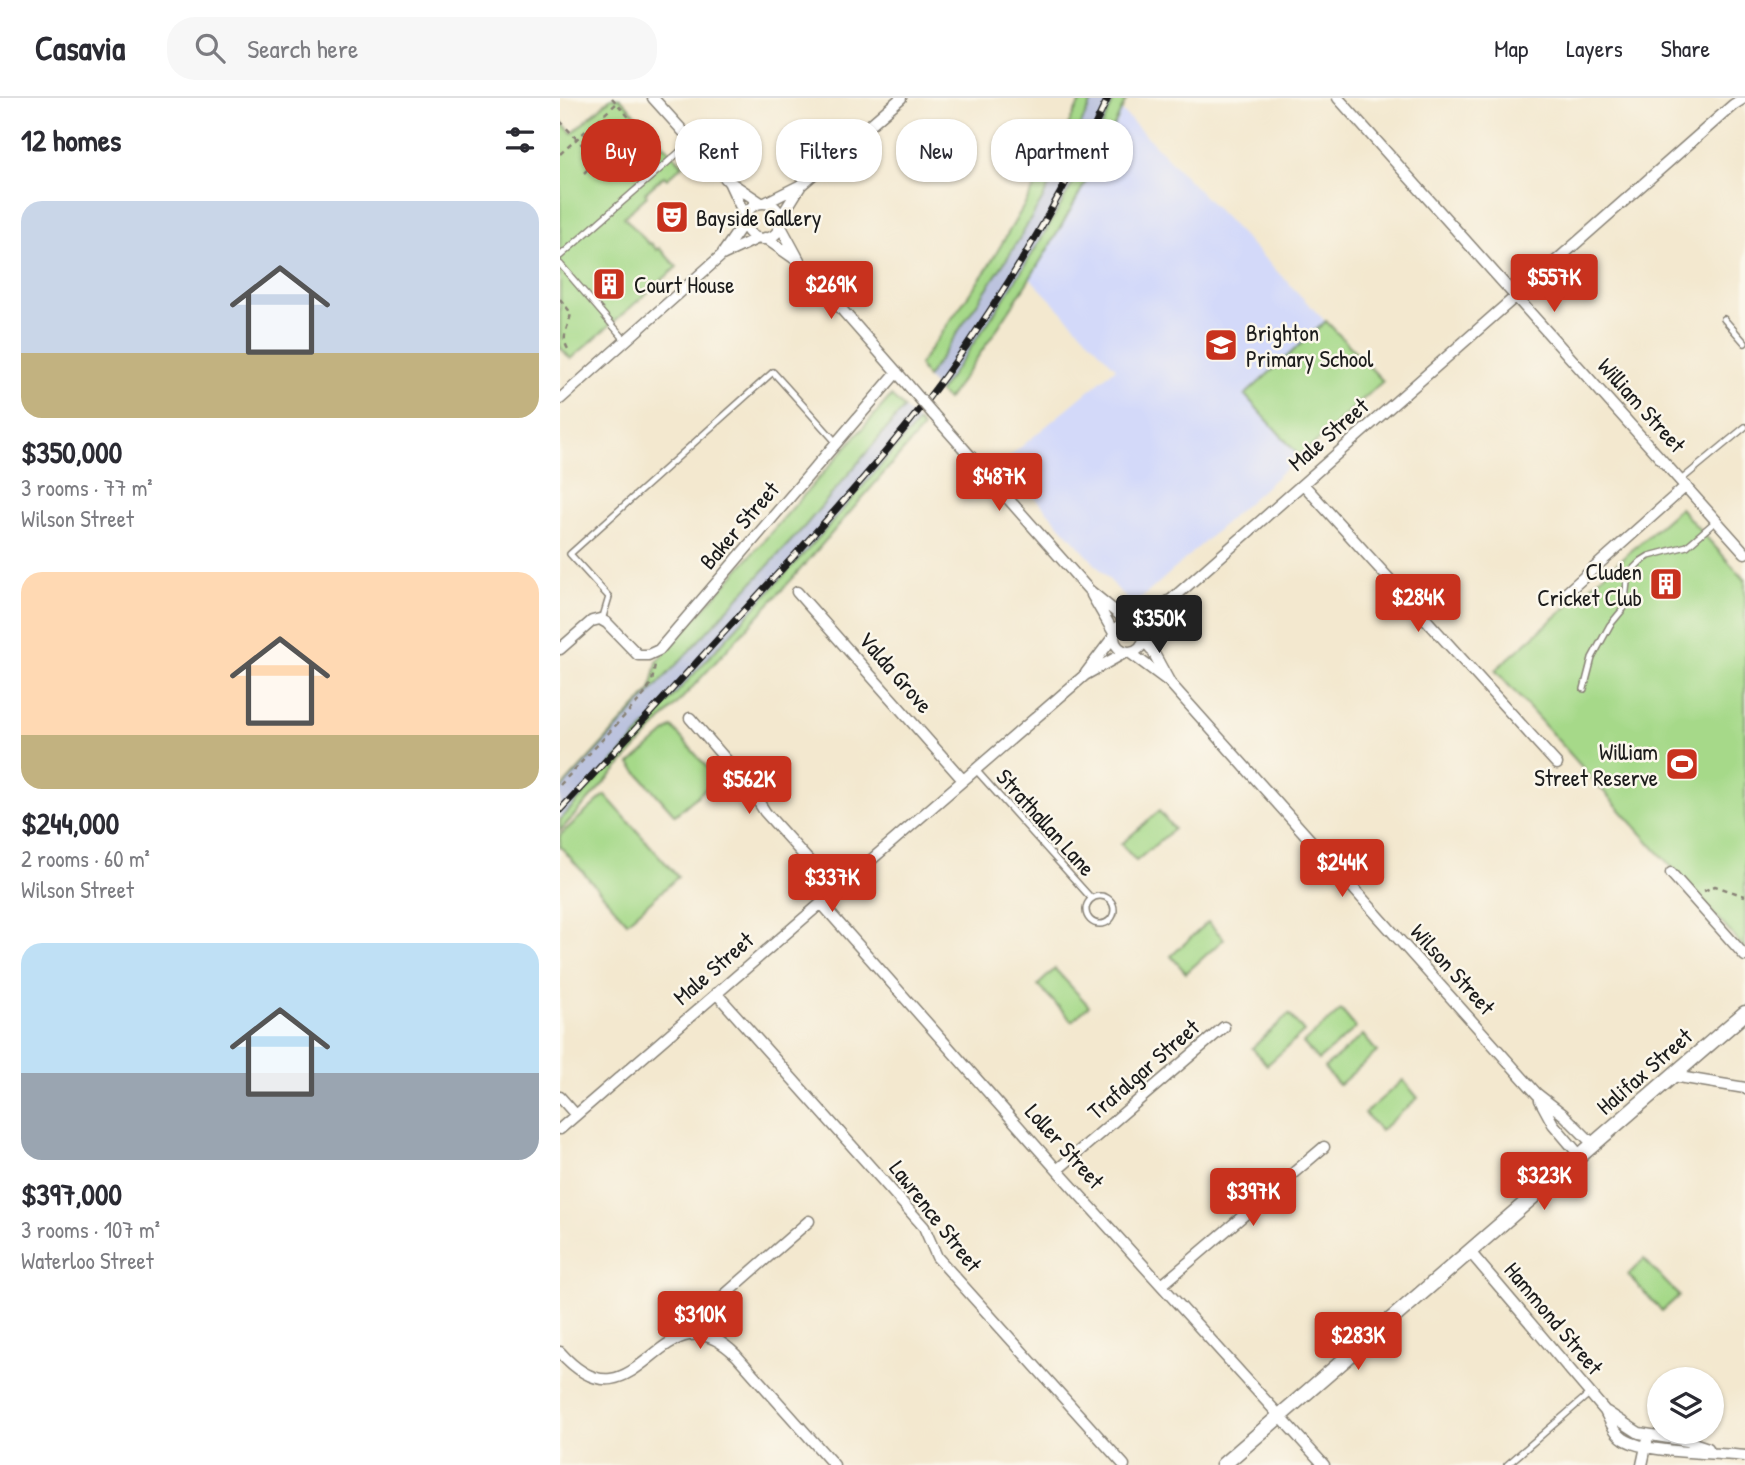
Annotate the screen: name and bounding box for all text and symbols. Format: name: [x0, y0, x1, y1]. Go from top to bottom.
search box: [167, 17, 657, 80]
text: Casavia: [35, 26, 125, 70]
icon: search: [191, 29, 229, 67]
text: Search here: [247, 31, 358, 66]
text: Map: [1494, 32, 1528, 64]
text: Layers: [1566, 32, 1623, 64]
text: Share: [1661, 32, 1710, 64]
chip: Buy: [581, 119, 661, 182]
chip: Rent: [675, 119, 762, 182]
chip: Filters: [776, 119, 882, 182]
chip: New: [896, 119, 977, 182]
chip: Apartment: [991, 119, 1133, 182]
text: 12 homes: [21, 120, 121, 160]
icon: filters: [501, 121, 539, 159]
theatre icon: Bayside Gallery: [653, 198, 691, 236]
place label: Bayside Gallery: [696, 202, 822, 233]
icon: home: [217, 247, 343, 373]
pin: $557K: [1505, 254, 1603, 314]
text: $557K: [1527, 261, 1581, 292]
pin: $269K: [782, 262, 880, 321]
building icon: Court House: [590, 265, 628, 303]
text: $269K: [805, 268, 857, 299]
place label: Court House: [634, 269, 734, 300]
place label: Brighton Primary School: [1246, 317, 1374, 374]
school or university icon: Brighton Primary School: [1202, 326, 1240, 364]
street label: William Street: [1591, 351, 1694, 460]
street label: Male Street: [1281, 390, 1376, 477]
text: $350,000: [21, 432, 122, 472]
pin: $487K: [950, 454, 1048, 513]
text: $487K: [972, 460, 1026, 491]
text: 3 rooms · 77 m²: [21, 472, 153, 503]
street label: Baker Street: [692, 474, 787, 576]
text: Wilson Street: [21, 503, 134, 534]
place label: Cluden Cricket Club: [1537, 556, 1642, 613]
building icon: Cluden Cricket Club: [1647, 565, 1685, 603]
pin: $284K: [1369, 574, 1467, 634]
text: $284K: [1391, 581, 1445, 612]
pin: $350K: [1110, 596, 1208, 655]
text: $350K: [1132, 602, 1186, 633]
icon: home: [217, 618, 343, 744]
street label: Valda Grove: [852, 625, 940, 719]
place label: William Street Reserve: [1534, 736, 1658, 793]
sports icon: William Street Reserve: [1663, 745, 1701, 783]
pin: $562K: [700, 756, 798, 816]
street label: Strathallan Lane: [989, 762, 1103, 882]
text: $562K: [722, 763, 776, 794]
text: $244,000: [21, 803, 119, 843]
pin: $244K: [1293, 840, 1391, 899]
text: 2 rooms · 60 m²: [21, 843, 150, 874]
text: $244K: [1316, 846, 1368, 877]
pin: $337K: [783, 854, 881, 914]
text: $337K: [804, 861, 860, 892]
text: Wilson Street: [21, 874, 134, 905]
street label: Wilson Street: [1404, 917, 1503, 1022]
street label: Male Street: [666, 924, 761, 1011]
icon: home: [217, 989, 343, 1115]
street label: Trafalgar Street: [1080, 1011, 1206, 1126]
street label: Halifax Street: [1590, 1020, 1699, 1121]
street label: Loller Street: [1018, 1097, 1112, 1196]
pin: $323K: [1495, 1152, 1593, 1212]
street label: Lawrence Street: [883, 1154, 990, 1279]
text: $323K: [1516, 1159, 1572, 1190]
pin: $397K: [1204, 1168, 1302, 1228]
text: $397,000: [21, 1174, 122, 1214]
text: $397K: [1226, 1175, 1280, 1206]
text: 3 rooms · 107 m²: [21, 1214, 160, 1245]
text: Waterloo Street: [21, 1245, 154, 1276]
street label: Hammond Street: [1498, 1255, 1611, 1382]
pin: $310K: [651, 1292, 749, 1351]
text: $310K: [674, 1298, 726, 1329]
pin: $283K: [1309, 1312, 1407, 1372]
text: $283K: [1331, 1319, 1385, 1350]
map controls: [1647, 1367, 1724, 1444]
button: layers: [1647, 1367, 1724, 1444]

